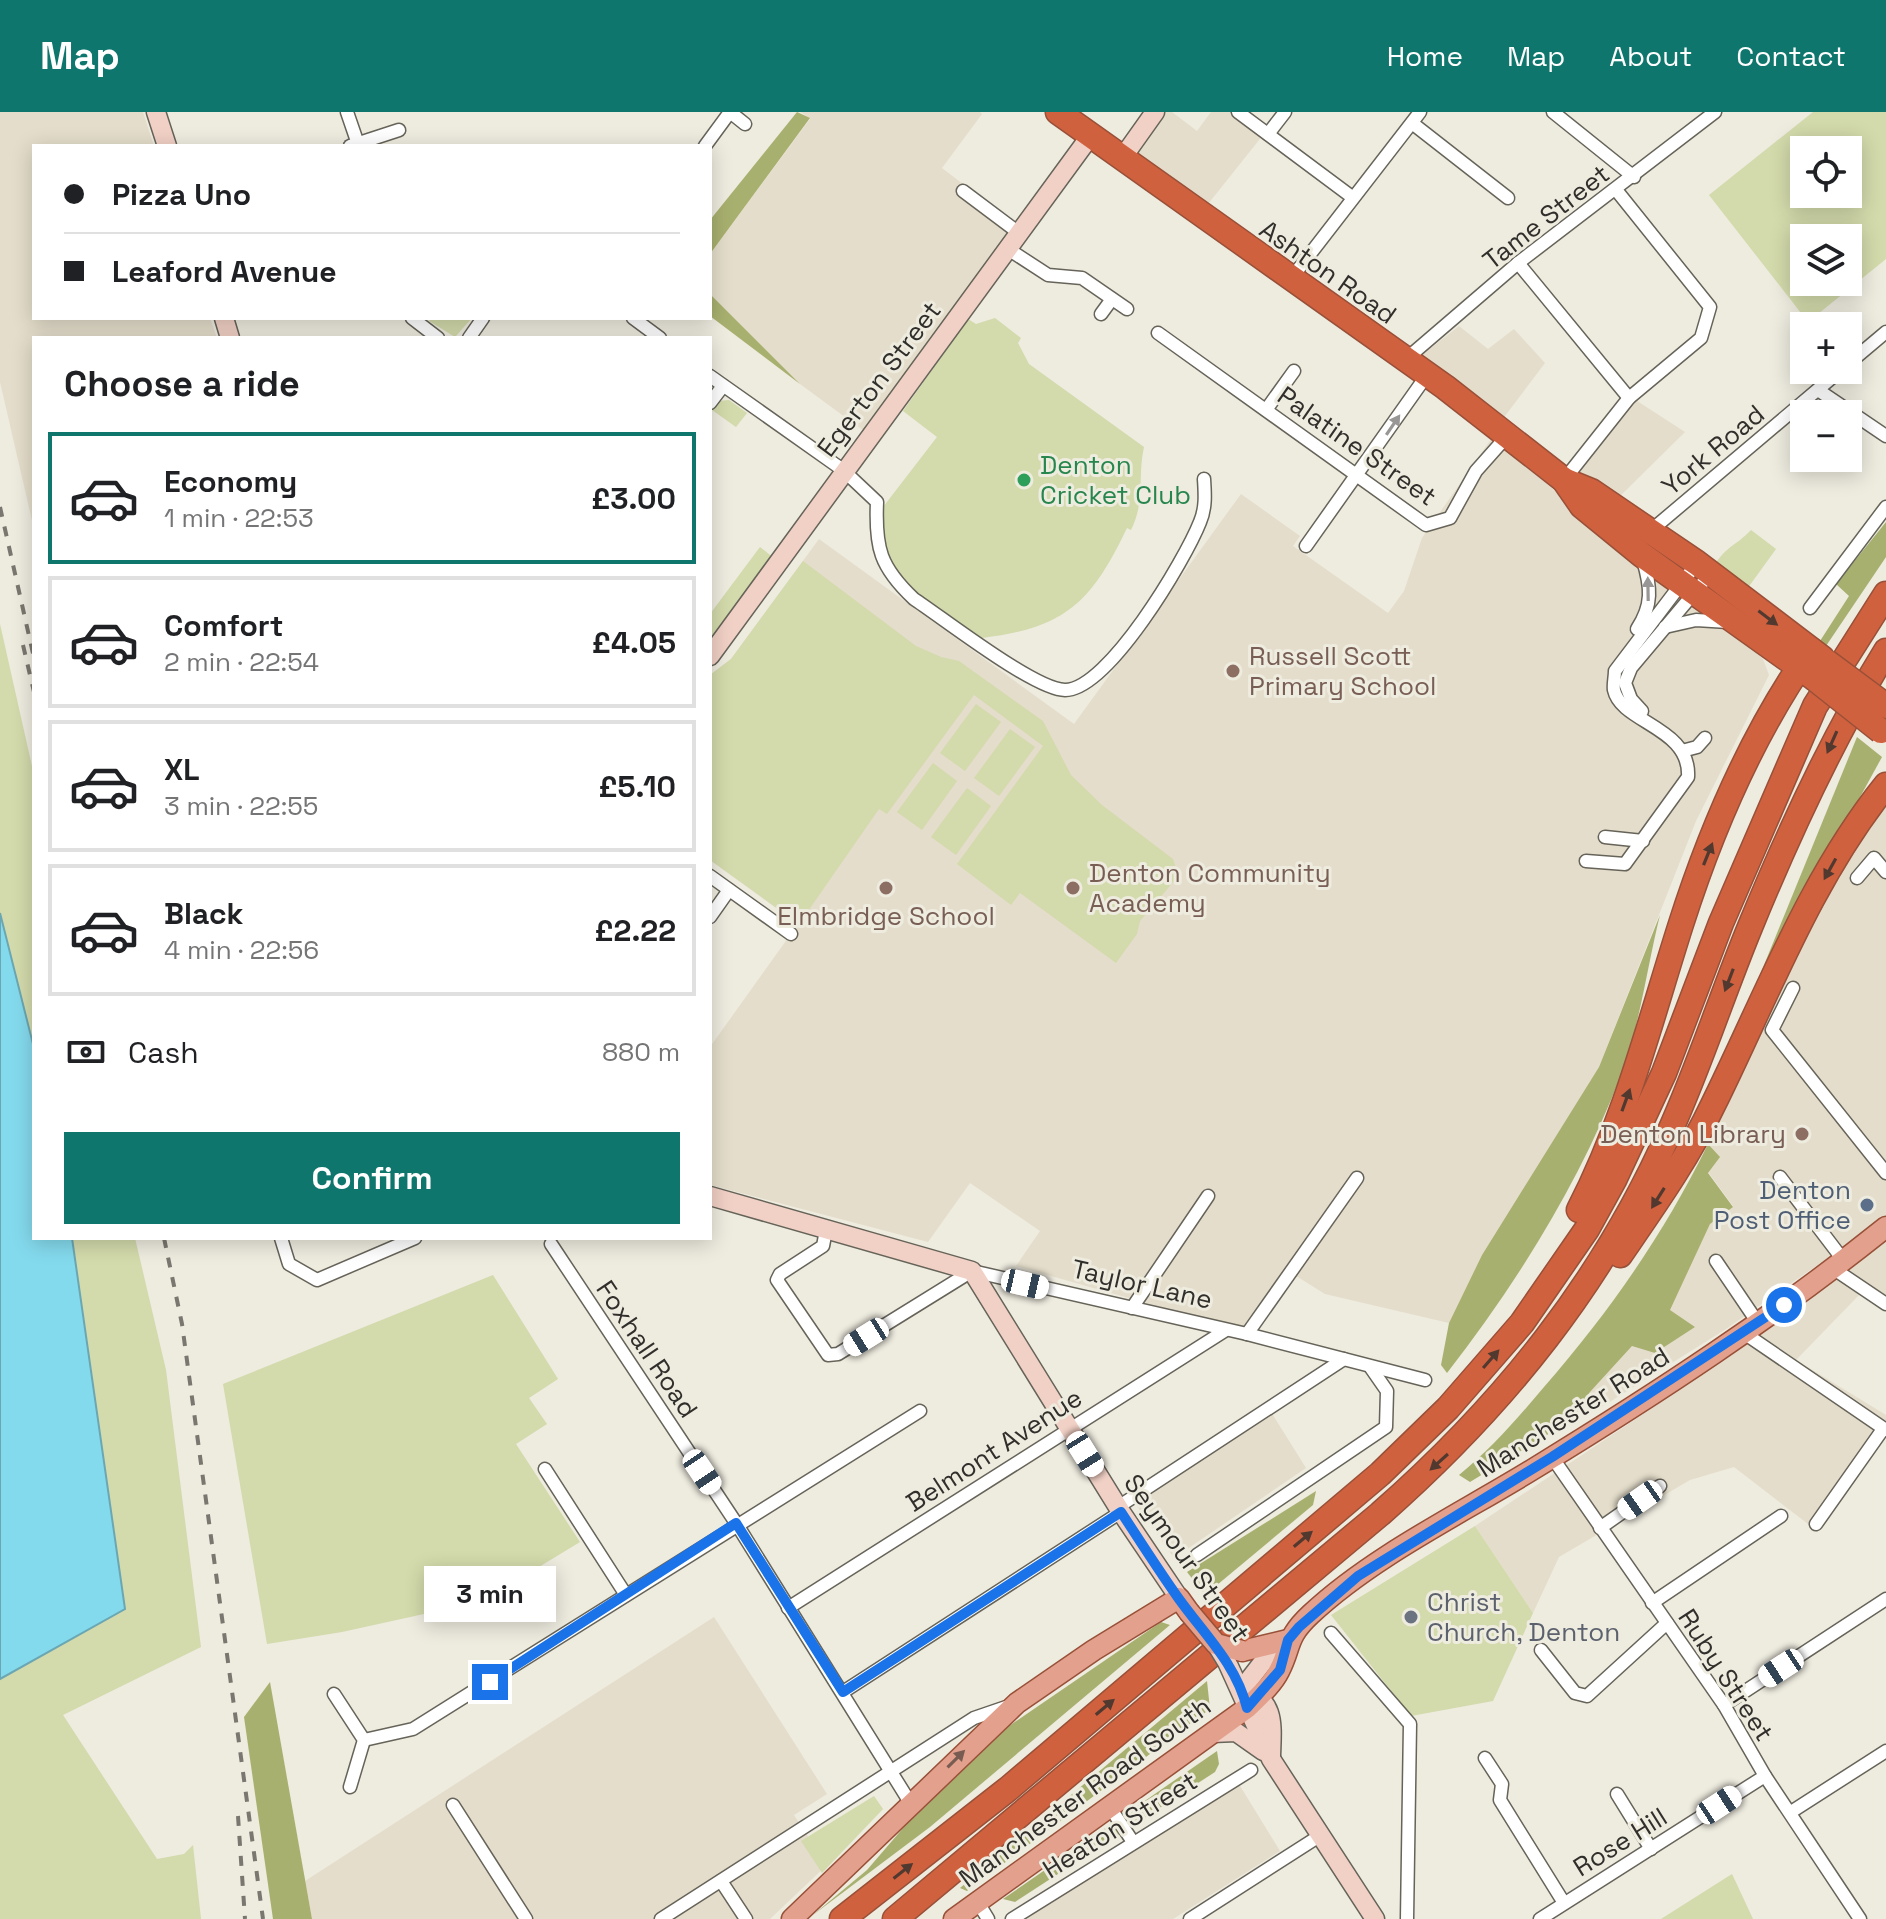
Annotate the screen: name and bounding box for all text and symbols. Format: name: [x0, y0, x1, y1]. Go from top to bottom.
text: Map: [40, 32, 120, 80]
text: Home: [1387, 38, 1463, 74]
text: Map: [1507, 38, 1565, 74]
text: About: [1609, 38, 1692, 74]
text: Contact: [1736, 38, 1846, 74]
map controls: [1790, 136, 1862, 472]
button: locate: [1790, 136, 1862, 208]
street label: Tame Street: [1476, 157, 1616, 277]
text: Pizza Uno: [112, 175, 251, 214]
street label: Ashton Road: [1253, 212, 1403, 332]
button: layers: [1790, 224, 1862, 296]
text: Leaford Avenue: [112, 252, 337, 291]
street label: Egerton Street: [809, 294, 949, 464]
button: +: [1790, 312, 1862, 384]
text: Choose a ride: [64, 361, 300, 407]
street label: Palatine Street: [1271, 379, 1443, 513]
street label: York Road: [1655, 397, 1771, 503]
button: −: [1790, 400, 1862, 472]
one-way arrow: [1385, 414, 1400, 435]
place label: Denton Cricket Club: [1040, 448, 1191, 512]
icon: car: [68, 462, 140, 534]
text: Economy: [164, 462, 297, 501]
marker: Denton Cricket Club: [1015, 471, 1033, 489]
text: £3.00: [591, 479, 676, 518]
text: 1 min · 22:53: [164, 501, 314, 535]
one-way arrow: [1642, 576, 1654, 601]
icon: car: [68, 606, 140, 678]
text: Comfort: [164, 606, 283, 645]
one-way arrow: [1758, 609, 1778, 625]
text: £4.05: [592, 623, 676, 662]
place label: Russell Scott Primary School: [1249, 639, 1436, 703]
text: 2 min · 22:54: [164, 645, 319, 679]
marker: Russell Scott Primary School: [1224, 662, 1242, 680]
one-way arrow: [1826, 730, 1839, 754]
icon: car: [68, 750, 140, 822]
text: XL: [164, 750, 200, 789]
text: £5.10: [598, 767, 676, 806]
text: 3 min · 22:55: [164, 789, 318, 823]
one-way arrow: [1702, 842, 1715, 866]
place label: Denton Community Academy: [1089, 856, 1331, 920]
one-way arrow: [1824, 858, 1838, 880]
marker: Elmbridge School: [877, 879, 895, 897]
marker: Denton Community Academy: [1064, 879, 1082, 897]
icon: car: [68, 894, 140, 966]
text: Black: [164, 894, 243, 933]
place label: Elmbridge School: [777, 899, 995, 933]
text: £2.22: [594, 911, 676, 950]
text: 4 min · 22:56: [164, 933, 319, 967]
one-way arrow: [1722, 969, 1735, 993]
icon: cash: [64, 1030, 108, 1074]
text: Cash: [128, 1033, 199, 1072]
text: 880 m: [602, 1035, 680, 1069]
one-way arrow: [1620, 1088, 1633, 1112]
place label: Denton Library: [1600, 1117, 1786, 1151]
marker: Denton Library: [1793, 1125, 1811, 1143]
button: Confirm: [64, 1132, 680, 1224]
place label: Denton Post Office: [1714, 1173, 1851, 1237]
one-way arrow: [1651, 1187, 1665, 1209]
marker: Denton Post Office: [1858, 1196, 1876, 1214]
street label: Taylor Lane: [1069, 1251, 1215, 1317]
car: [999, 1267, 1051, 1301]
street label: Foxhall Road: [589, 1274, 705, 1424]
route start: [1766, 1287, 1802, 1323]
car: [839, 1314, 893, 1360]
street label: Manchester Road: [1470, 1339, 1676, 1485]
one-way arrow: [1481, 1350, 1499, 1369]
street label: Belmont Avenue: [900, 1380, 1088, 1520]
car: [1062, 1427, 1108, 1481]
car: [679, 1445, 725, 1499]
one-way arrow: [1429, 1453, 1448, 1471]
street label: Seymour Street: [1116, 1467, 1258, 1649]
car: [1613, 1476, 1667, 1524]
one-way arrow: [1293, 1531, 1313, 1548]
callout: 3 min: [424, 1566, 556, 1622]
text: 3 min: [456, 1577, 524, 1611]
place label: Christ Church, Denton: [1427, 1585, 1620, 1649]
street label: Ruby Street: [1671, 1602, 1781, 1748]
marker: Christ Church, Denton: [1402, 1608, 1420, 1626]
car: [1754, 1645, 1808, 1691]
route end: [472, 1664, 508, 1700]
street label: Manchester Road South: [952, 1689, 1218, 1895]
one-way arrow: [1095, 1699, 1115, 1716]
one-way arrow: [946, 1750, 965, 1769]
street label: Heaton Street: [1036, 1764, 1204, 1886]
car: [1692, 1782, 1746, 1828]
street label: Rose Hill: [1567, 1800, 1673, 1884]
one-way arrow: [893, 1863, 913, 1880]

